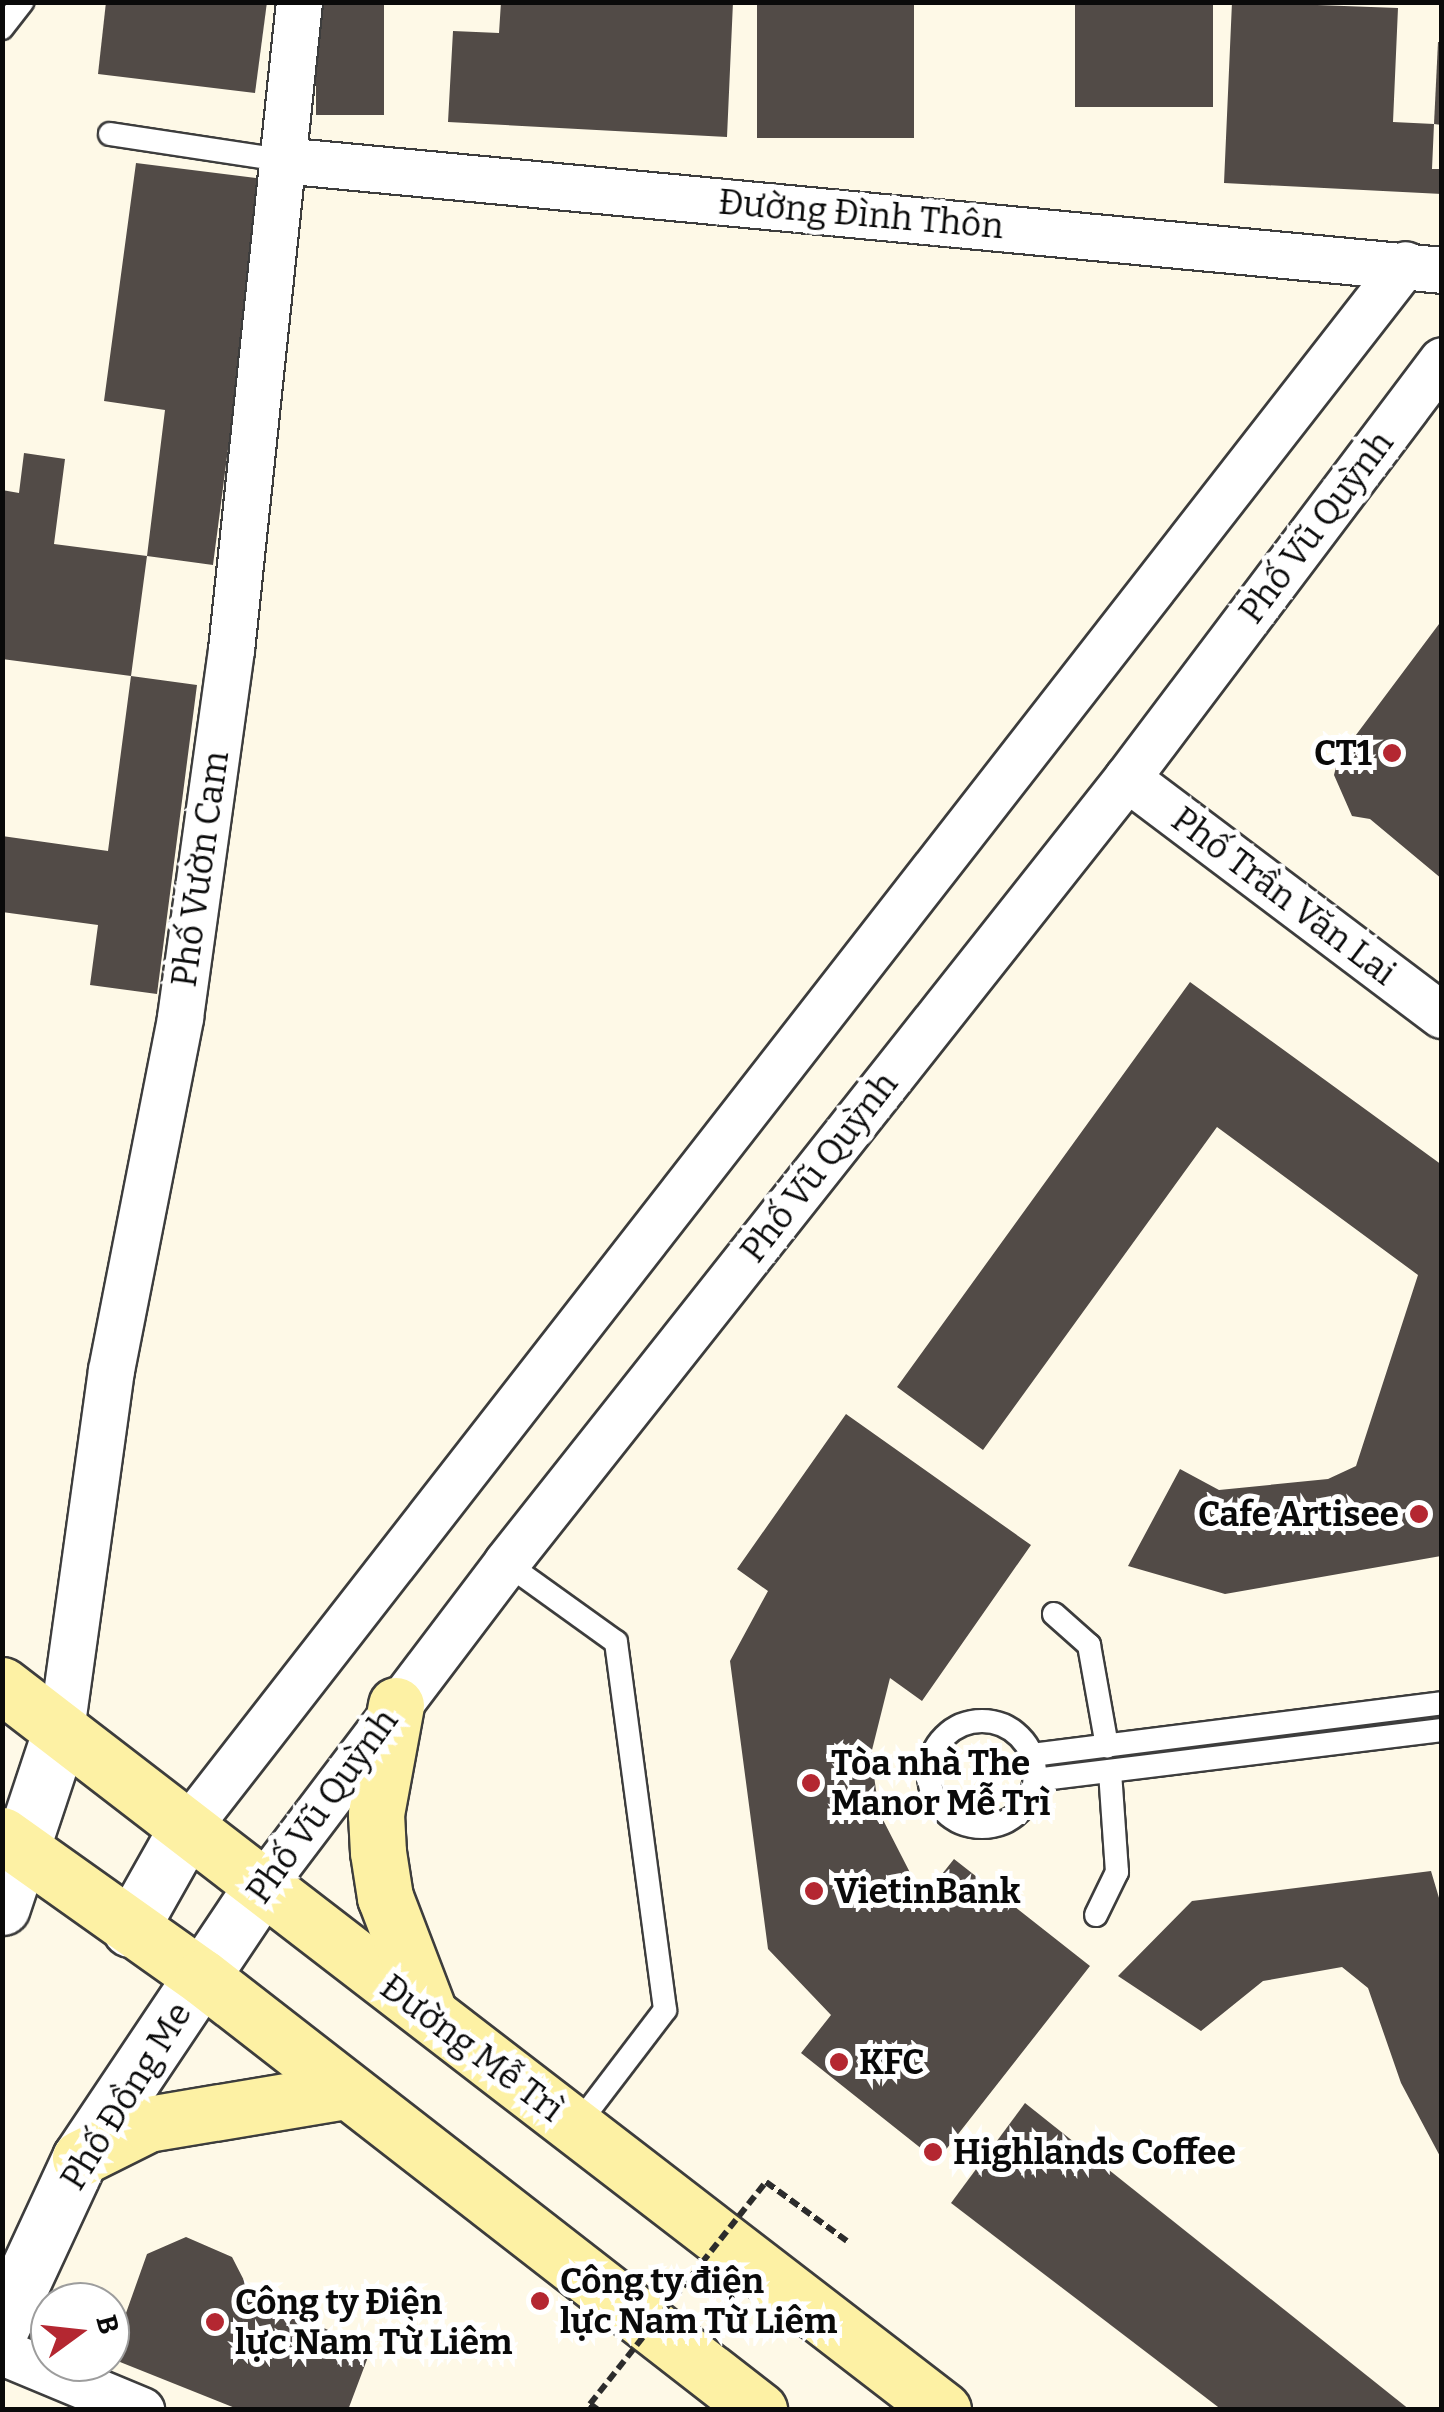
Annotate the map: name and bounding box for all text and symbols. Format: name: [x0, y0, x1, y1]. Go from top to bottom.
street label: Đường Đình Thôn: [717, 181, 1005, 247]
street label: Phố Vũ Quỳnh: [1230, 423, 1402, 631]
place label: CT1: [1314, 732, 1372, 774]
marker: CT1: [1381, 742, 1403, 764]
street label: Phố Vườn Cam: [163, 748, 237, 990]
street label: Phố Trần Văn Lai: [1164, 798, 1404, 994]
street label: Phố Vũ Quỳnh: [732, 1064, 906, 1270]
place label: Cafe Artisee: [1198, 1493, 1399, 1535]
marker: Cafe Artisee: [1408, 1503, 1430, 1525]
street label: Phố Vũ Quỳnh: [238, 1701, 406, 1911]
place label: Tòa nhà The Manor Mễ Trì: [831, 1742, 1050, 1824]
marker: Tòa nhà The Manor Mễ Trì: [800, 1772, 822, 1794]
place label: VietinBank: [834, 1870, 1021, 1912]
marker: VietinBank: [803, 1880, 825, 1902]
street label: Đường Mễ Trì: [372, 1966, 572, 2130]
street label: Phố Đồng Me: [52, 1995, 200, 2197]
place label: KFC: [859, 2041, 924, 2083]
marker: KFC: [828, 2051, 850, 2073]
place label: Highlands Coffee: [953, 2131, 1236, 2173]
marker: Highlands Coffee: [922, 2141, 944, 2163]
place label: Công ty điện lực Nam Từ Liêm: [560, 2260, 837, 2342]
place label: Công ty Điện lực Nam Từ Liêm: [235, 2281, 512, 2363]
north arrow: [30, 2282, 130, 2382]
marker: Công ty điện lực Nam Từ Liêm: [529, 2290, 551, 2312]
marker: Công ty Điện lực Nam Từ Liêm: [204, 2311, 226, 2333]
text: B: [89, 2312, 126, 2338]

